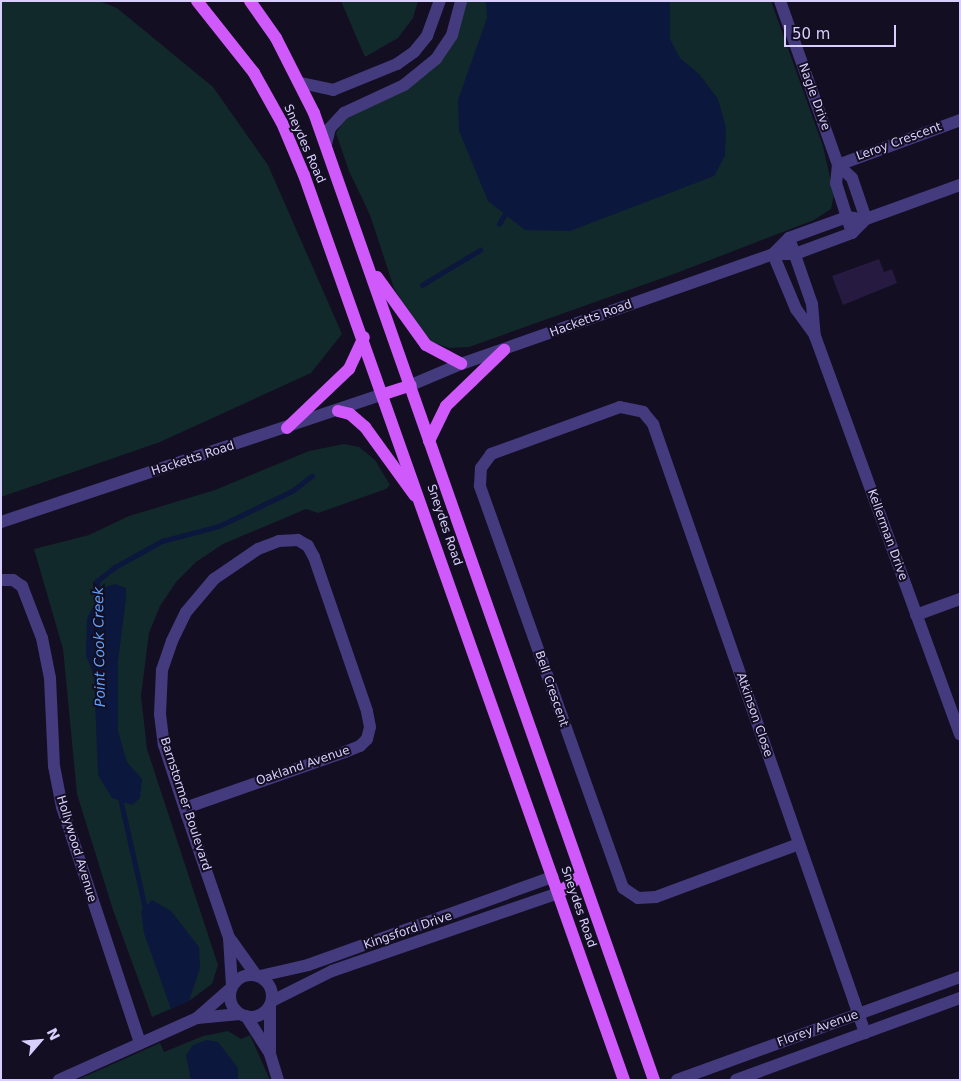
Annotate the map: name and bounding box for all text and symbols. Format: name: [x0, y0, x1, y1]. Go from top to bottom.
scale bar: [786, 15, 898, 47]
text: 50 m: [792, 25, 830, 43]
street label: Nagle Drive: [795, 61, 833, 133]
street label: Sneydes Road: [280, 102, 328, 186]
street label: Leroy Crescent: [854, 120, 944, 164]
street label: Hacketts Road: [548, 297, 634, 341]
street label: Hacketts Road: [150, 439, 236, 479]
street label: Sneydes Road: [423, 483, 465, 567]
street label: Kellerman Drive: [864, 487, 910, 583]
water label: Point Cook Creek: [90, 587, 108, 707]
street label: Bell Crescent: [531, 649, 571, 729]
street label: Atkinson Close: [733, 671, 775, 759]
street label: Barnstormer Boulevard: [157, 735, 213, 873]
street label: Oakland Avenue: [254, 743, 352, 789]
street label: Hollywood Avenue: [53, 794, 99, 904]
street label: Sneydes Road: [557, 865, 599, 949]
street label: Kingsford Drive: [362, 909, 454, 953]
street label: Florey Avenue: [776, 1008, 860, 1050]
north arrow: [15, 1016, 65, 1066]
text: N: [44, 1025, 63, 1043]

